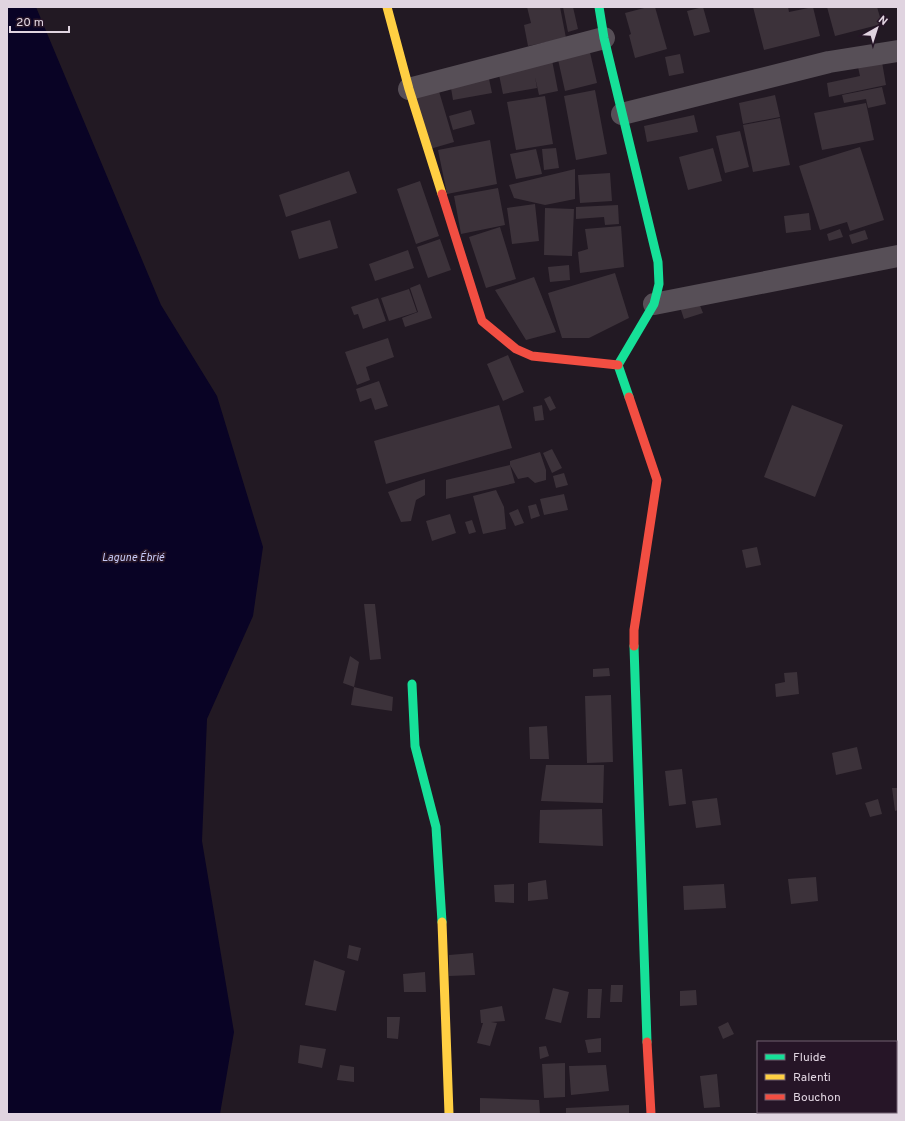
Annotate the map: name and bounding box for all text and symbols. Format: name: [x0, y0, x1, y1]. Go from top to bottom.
scale bar: [10, 8, 69, 34]
north arrow: [857, 8, 897, 48]
text: N: [875, 13, 890, 29]
text: 20 m: [16, 15, 44, 31]
water label: Lagune Ébrié: [102, 550, 166, 565]
legend: [757, 1041, 897, 1113]
text: Fluide: [793, 1050, 826, 1066]
text: Ralenti: [793, 1070, 831, 1086]
text: Bouchon: [793, 1090, 841, 1106]

